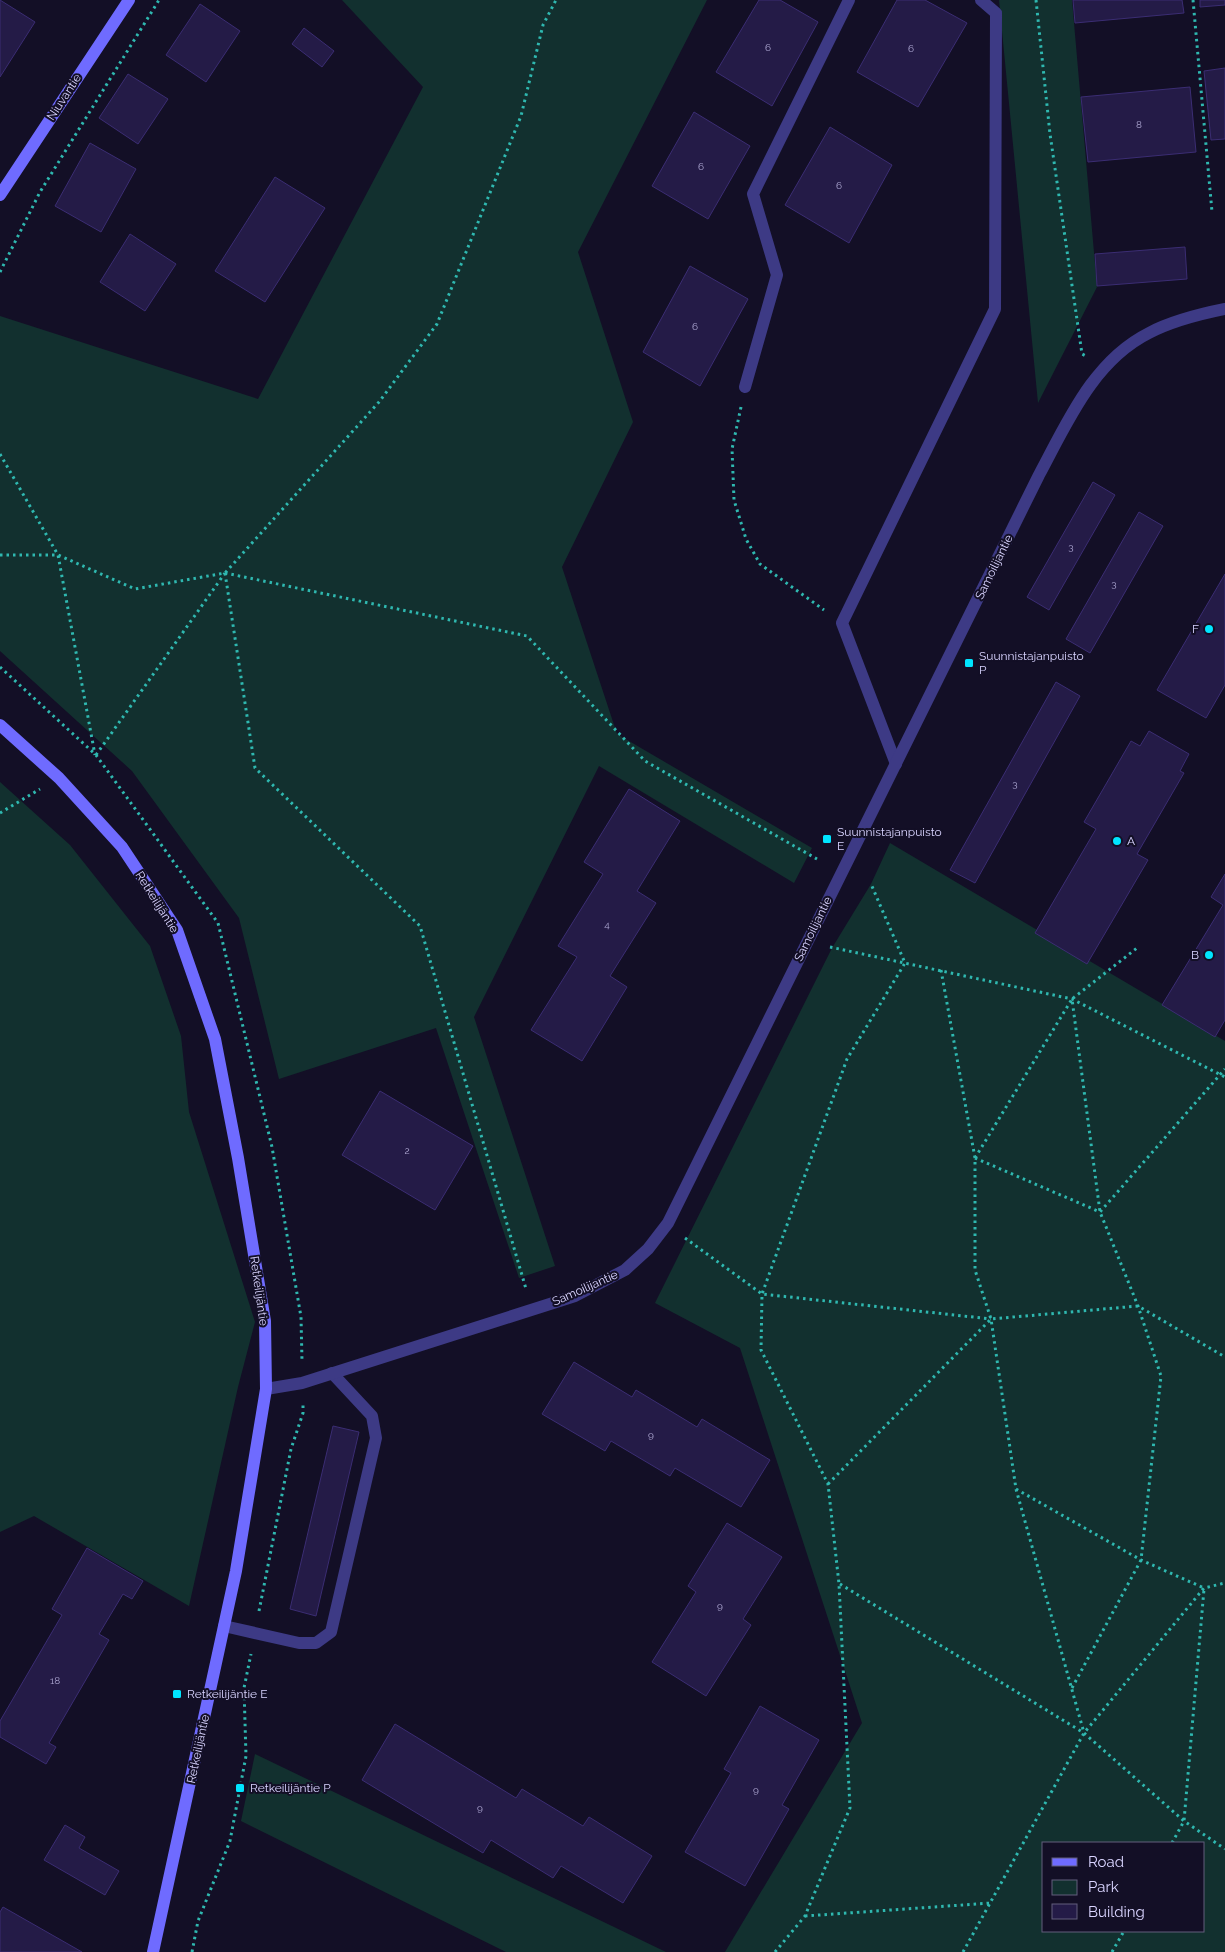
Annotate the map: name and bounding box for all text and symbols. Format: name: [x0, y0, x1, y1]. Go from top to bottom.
house number: 6: [765, 42, 771, 53]
house number: 6: [908, 43, 914, 54]
street label: Niuvantie: [44, 71, 84, 123]
house number: 8: [1136, 119, 1142, 130]
house number: 6: [698, 161, 704, 172]
house number: 6: [836, 180, 842, 191]
house number: 6: [692, 321, 698, 332]
street label: Samoilijantie: [972, 532, 1016, 602]
house number: 3: [1068, 541, 1074, 552]
house number: 3: [1111, 578, 1117, 589]
place label: F: [1192, 622, 1199, 636]
marker: F: [1203, 623, 1215, 635]
place label: Suunnistajanpuisto P: [979, 649, 1084, 677]
marker: Suunnistajanpuisto P: [963, 657, 975, 669]
house number: 3: [1012, 778, 1018, 789]
place label: Suunnistajanpuisto E: [837, 825, 942, 853]
marker: Suunnistajanpuisto E: [821, 833, 833, 845]
place label: A: [1127, 834, 1135, 848]
marker: A: [1111, 835, 1123, 847]
street label: Retkeilijäntie: [132, 869, 182, 935]
street label: Samoilijantie: [791, 894, 835, 964]
house number: 4: [604, 919, 610, 930]
place label: B: [1191, 948, 1199, 962]
marker: B: [1203, 949, 1215, 961]
house number: 2: [404, 1145, 410, 1156]
street label: Retkeilijäntie: [247, 1255, 271, 1327]
street label: Samoilijantie: [550, 1267, 620, 1309]
house number: 9: [648, 1429, 654, 1440]
house number: 9: [717, 1600, 723, 1611]
house number: 18: [50, 1675, 60, 1686]
place label: Retkeilijäntie E: [187, 1687, 267, 1701]
marker: Retkeilijäntie E: [171, 1688, 183, 1700]
street label: Retkeilijäntie: [184, 1713, 212, 1785]
place label: Retkeilijäntie P: [250, 1781, 331, 1795]
marker: Retkeilijäntie P: [234, 1782, 246, 1794]
house number: 9: [753, 1784, 759, 1795]
house number: 9: [477, 1802, 483, 1813]
legend: [1042, 1842, 1205, 1932]
text: Road: [1088, 1853, 1124, 1871]
text: Park: [1088, 1878, 1119, 1896]
text: Building: [1088, 1903, 1145, 1921]

